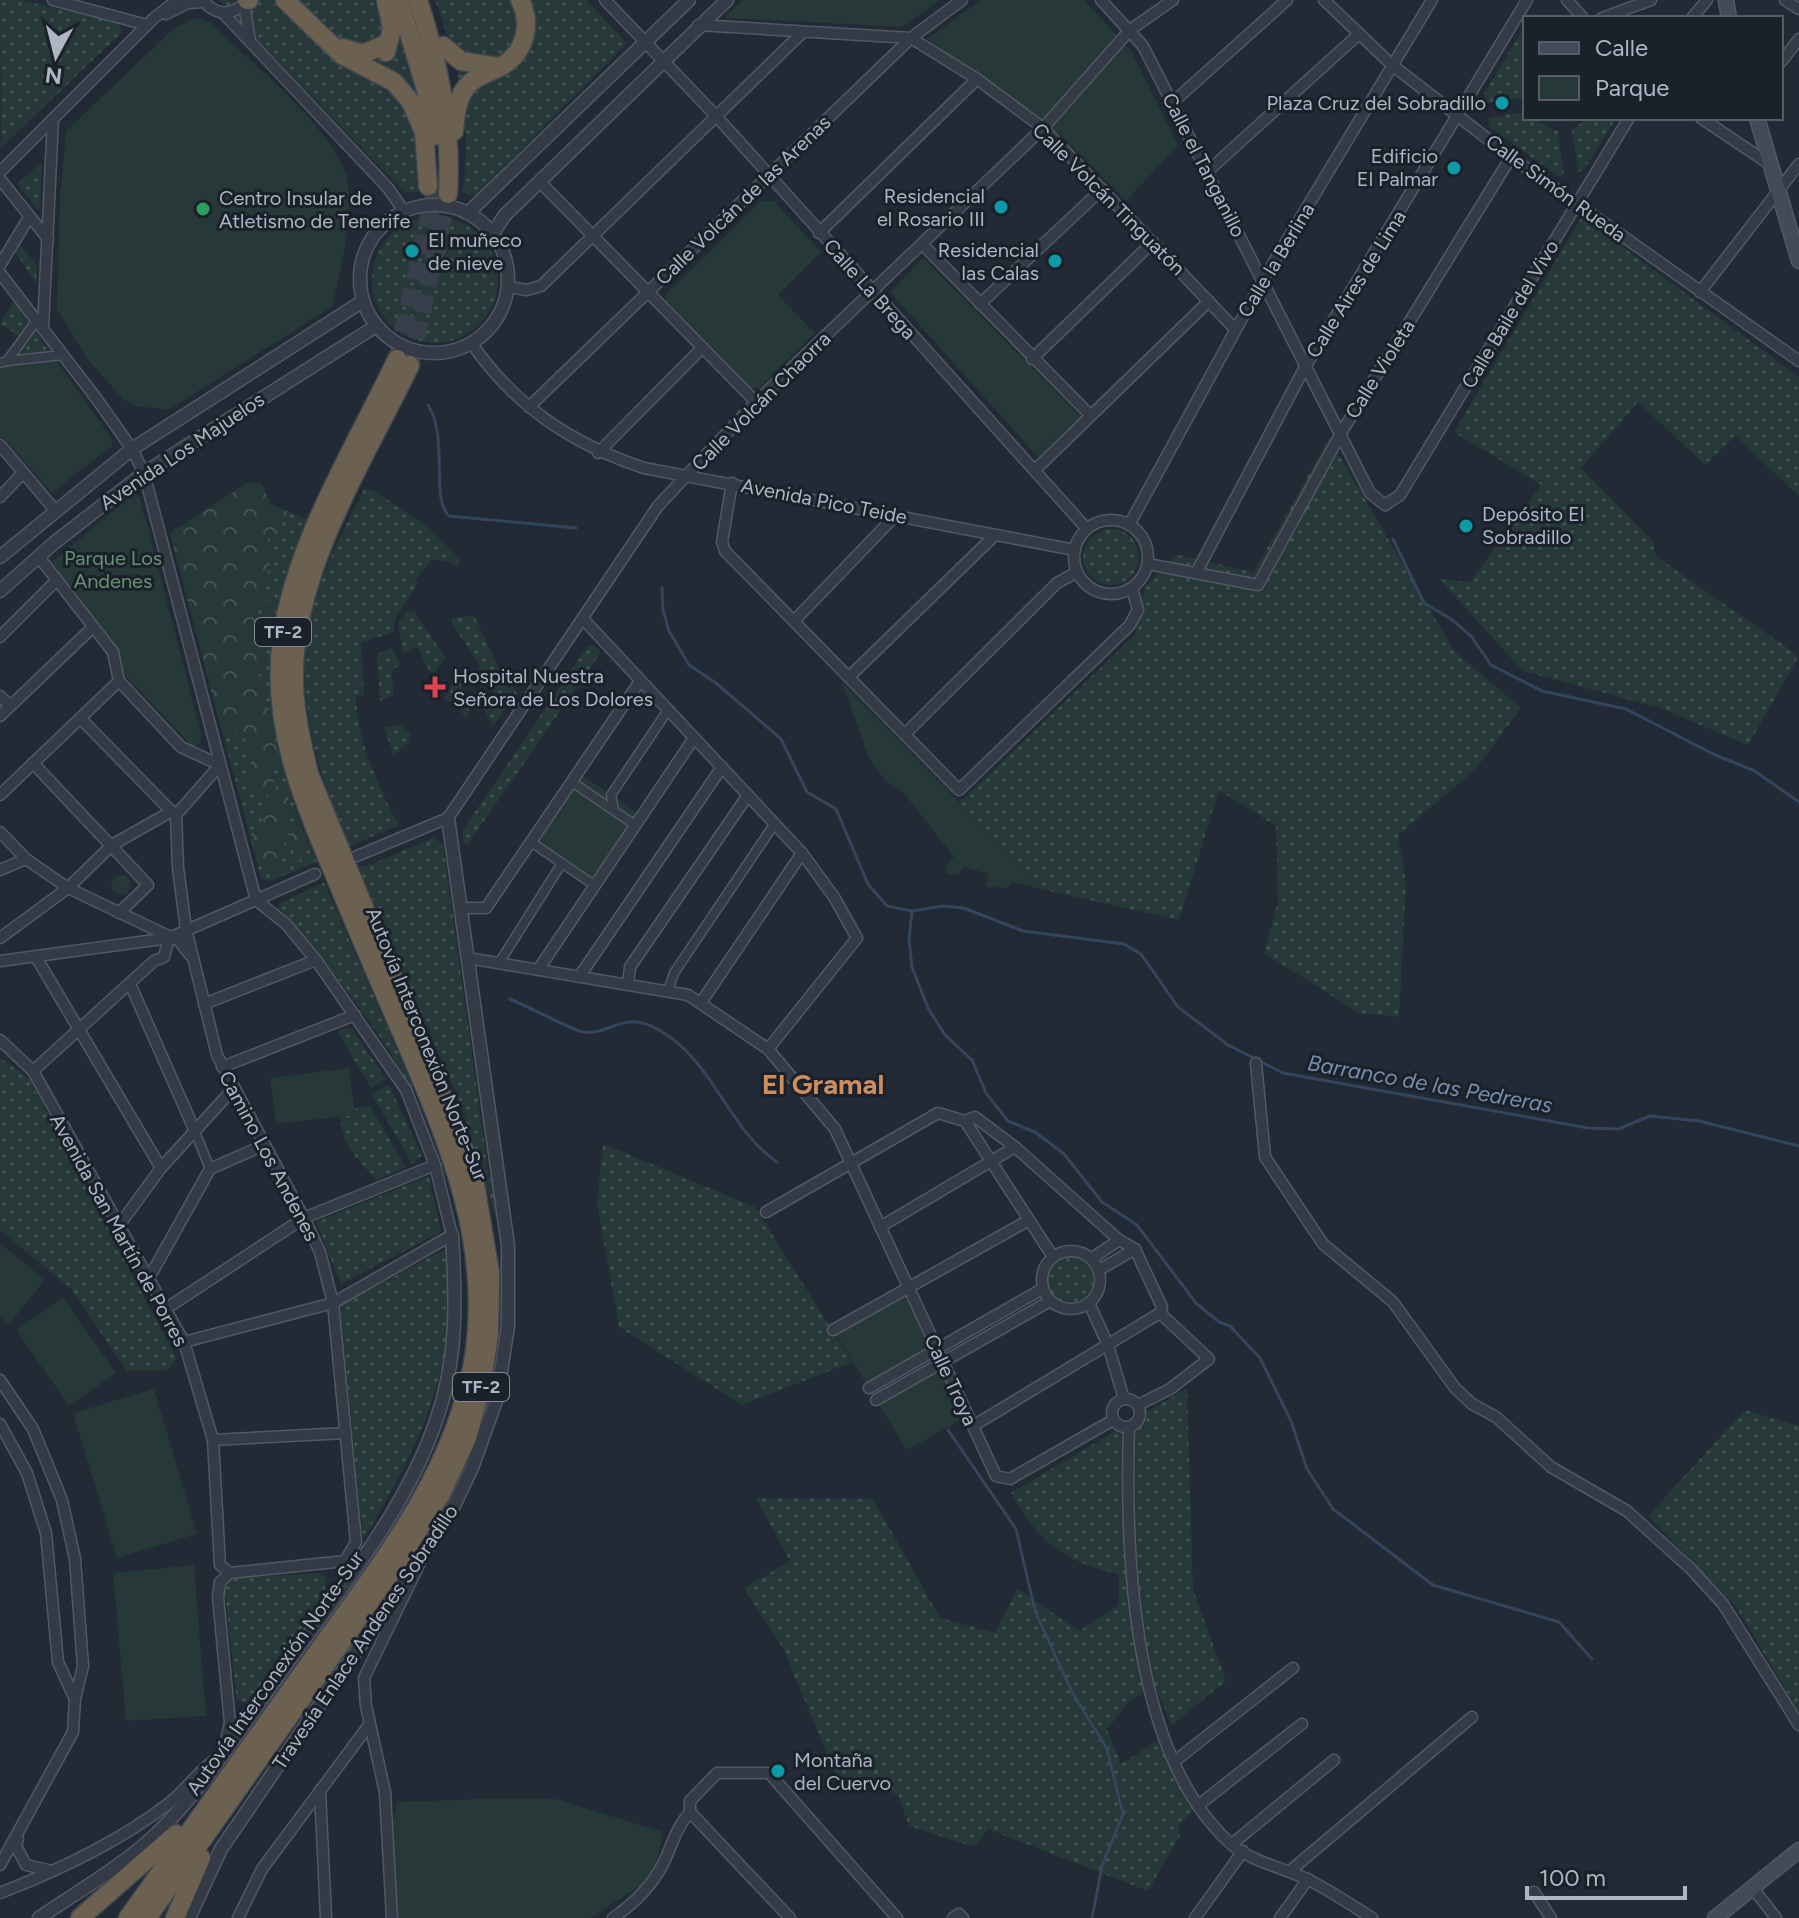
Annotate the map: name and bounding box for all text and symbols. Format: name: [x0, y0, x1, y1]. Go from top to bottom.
north arrow: [16, 16, 96, 96]
legend: [1523, 16, 1783, 120]
text: Calle: [1595, 33, 1648, 62]
text: N: [44, 61, 64, 90]
text: Parque: [1595, 73, 1669, 102]
street label: Calle el Tanganillo: [1157, 89, 1251, 241]
place label: Plaza Cruz del Sobradillo: [1266, 91, 1486, 115]
marker: Plaza Cruz del Sobradillo: [1493, 94, 1511, 112]
street label: Calle Volcán de las Arenas: [651, 110, 835, 290]
street label: Calle Volcán Tinguatón: [1028, 118, 1190, 280]
street label: Calle Simón Rueda: [1481, 129, 1631, 247]
place label: Edificio El Palmar: [1357, 144, 1438, 191]
marker: Edificio El Palmar: [1445, 159, 1463, 177]
place label: Residencial el Rosario III: [877, 184, 985, 231]
place label: Centro Insular de Atletismo de Tenerife: [219, 186, 411, 233]
marker: Residencial el Rosario III: [992, 198, 1010, 216]
street label: Calle la Berlina: [1232, 198, 1320, 322]
marker: Centro Insular de Atletismo de Tenerife: [194, 200, 212, 218]
street label: Calle Aires de Lima: [1301, 206, 1411, 362]
place label: El muñeco de nieve: [428, 228, 522, 275]
street label: Calle La Brega: [819, 234, 921, 344]
street label: Calle Baile del Vivo: [1456, 235, 1564, 393]
place label: Residencial las Calas: [938, 238, 1039, 285]
marker: El muñeco de nieve: [403, 242, 421, 260]
marker: Residencial las Calas: [1046, 252, 1064, 270]
street label: Calle Violeta: [1340, 315, 1420, 423]
street label: Calle Volcán Chaorra: [687, 327, 835, 475]
street label: Avenida Los Majuelos: [95, 387, 269, 515]
street label: Avenida Pico Teide: [739, 473, 909, 529]
place label: Depósito El Sobradillo: [1482, 502, 1584, 549]
marker: Depósito El Sobradillo: [1457, 517, 1475, 535]
park label: Parque Los Andenes: [64, 546, 162, 593]
road number: TF-2: [255, 618, 311, 646]
place label: Hospital Nuestra Señora de Los Dolores: [453, 664, 653, 711]
marker: Hospital Nuestra Señora de Los Dolores: [424, 676, 446, 698]
street label: Autovía Interconexión Norte-Sur: [361, 904, 493, 1184]
water label: Barranco de las Pedreras: [1305, 1049, 1555, 1119]
street label: Camino Los Andenes: [214, 1067, 324, 1245]
district label: El Gramal: [762, 1067, 884, 1101]
street label: Avenida San Martín de Porres: [45, 1110, 193, 1350]
street label: Calle Troya: [919, 1331, 983, 1429]
road number: TF-2: [453, 1373, 509, 1401]
street label: Travesía Enlace Andenes Sobradillo: [267, 1500, 463, 1774]
street label: Autovía Interconexión Norte-Sur: [181, 1546, 369, 1800]
place label: Montaña del Cuervo: [794, 1748, 891, 1795]
marker: Montaña del Cuervo: [769, 1762, 787, 1780]
scale bar: [1527, 1850, 1685, 1900]
text: 100 m: [1539, 1863, 1606, 1892]

